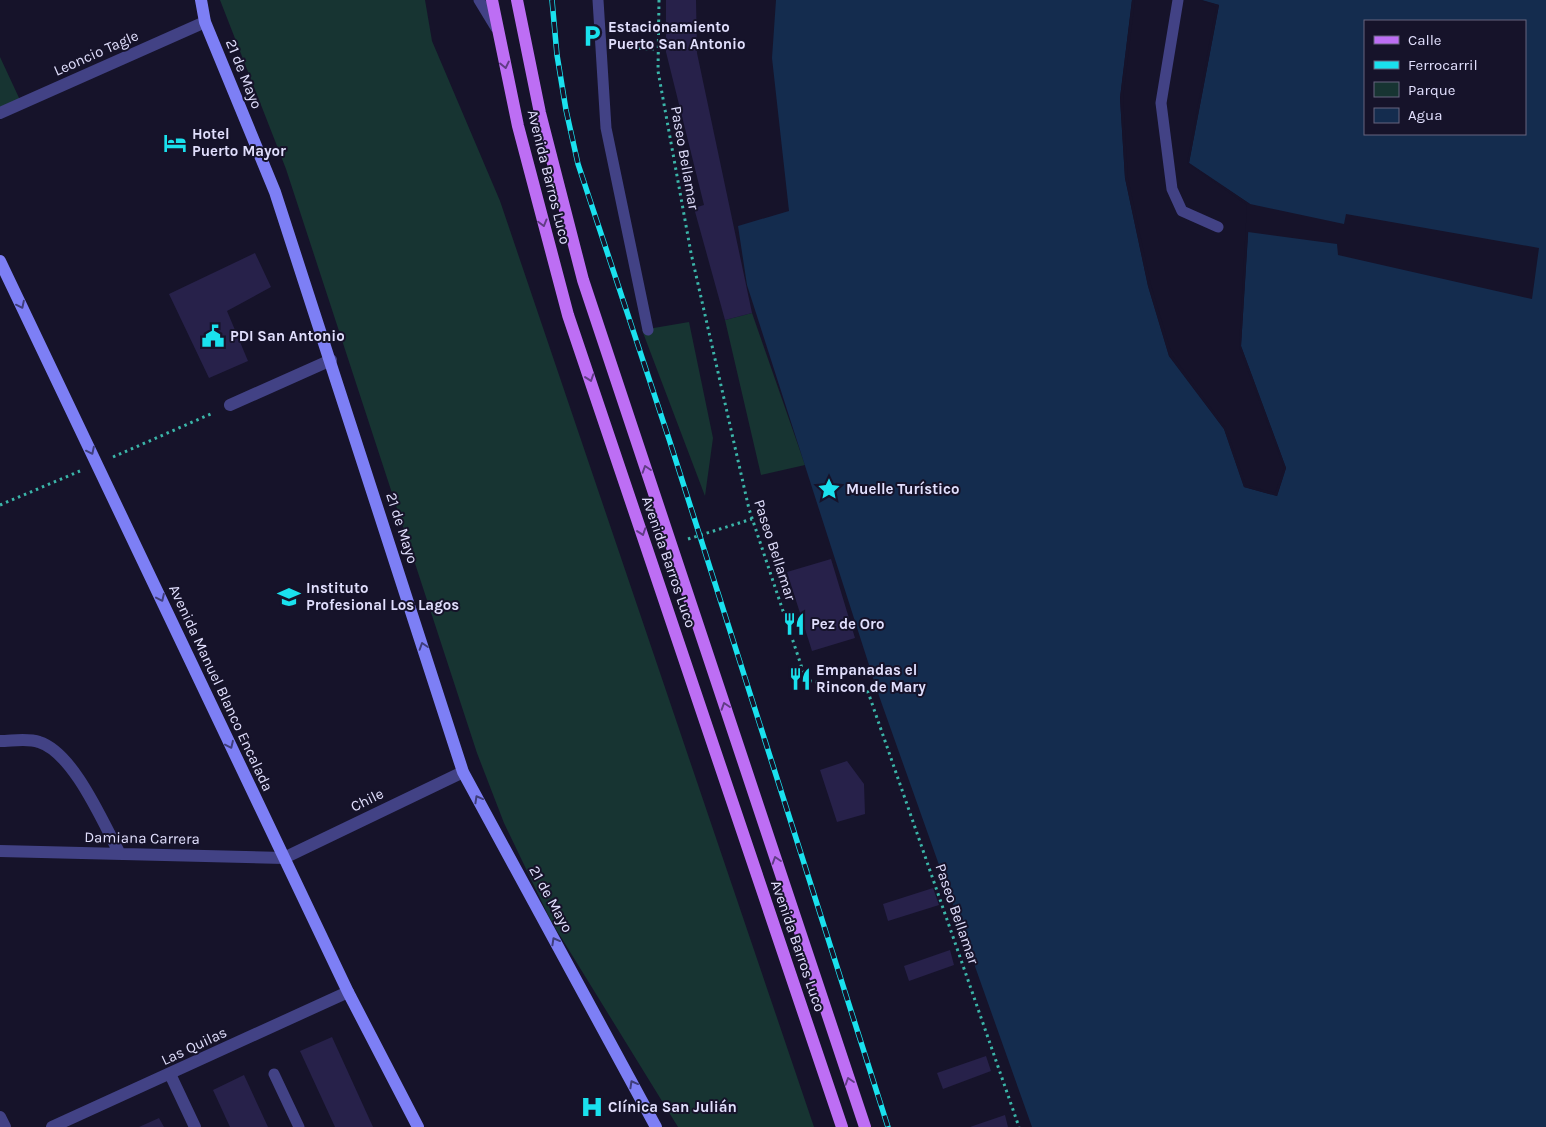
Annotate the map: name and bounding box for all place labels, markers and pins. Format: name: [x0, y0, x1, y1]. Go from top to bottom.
place label: Estacionamiento Puerto San Antonio: [608, 18, 746, 53]
parking icon: Estacionamiento Puerto San Antonio: [579, 23, 605, 49]
place label: Hotel Puerto Mayor: [192, 125, 286, 160]
hotel icon: Hotel Puerto Mayor: [162, 130, 188, 156]
public building icon: PDI San Antonio: [200, 323, 226, 349]
place label: PDI San Antonio: [230, 327, 345, 345]
place icon: Muelle Turístico: [816, 476, 842, 502]
place label: Muelle Turístico: [846, 480, 959, 498]
place label: Instituto Profesional Los Lagos: [306, 579, 459, 614]
school or university icon: Instituto Profesional Los Lagos: [276, 584, 302, 610]
restaurant icon: Pez de Oro: [781, 611, 807, 637]
place label: Pez de Oro: [811, 615, 884, 633]
place label: Empanadas el Rincon de Mary: [816, 661, 926, 696]
restaurant icon: Empanadas el Rincon de Mary: [787, 666, 813, 692]
hospital icon: Clínica San Julián: [579, 1094, 605, 1120]
place label: Clínica San Julián: [608, 1098, 737, 1116]

